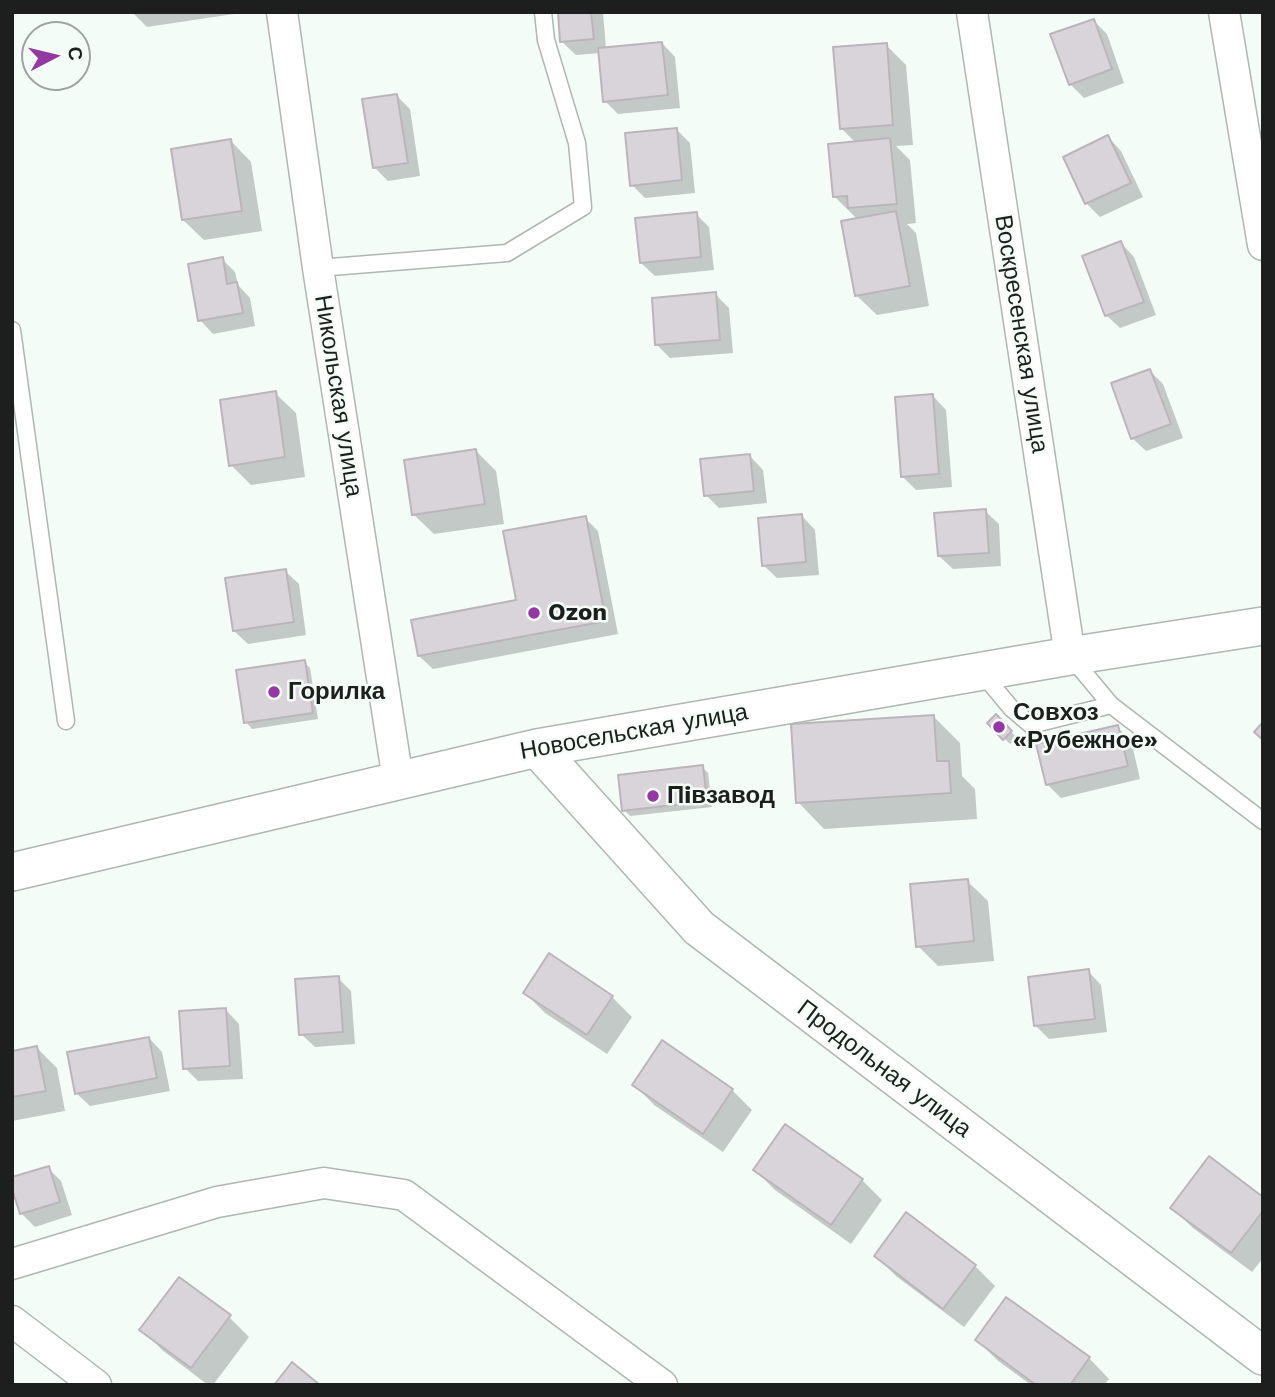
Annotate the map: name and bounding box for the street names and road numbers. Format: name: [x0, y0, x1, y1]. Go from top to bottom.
street label: Воскресенская улица: [988, 213, 1054, 455]
street label: Никольская улица: [308, 293, 368, 499]
street label: Новосельская улица: [518, 698, 750, 766]
street label: Продольная улица: [791, 994, 977, 1144]

